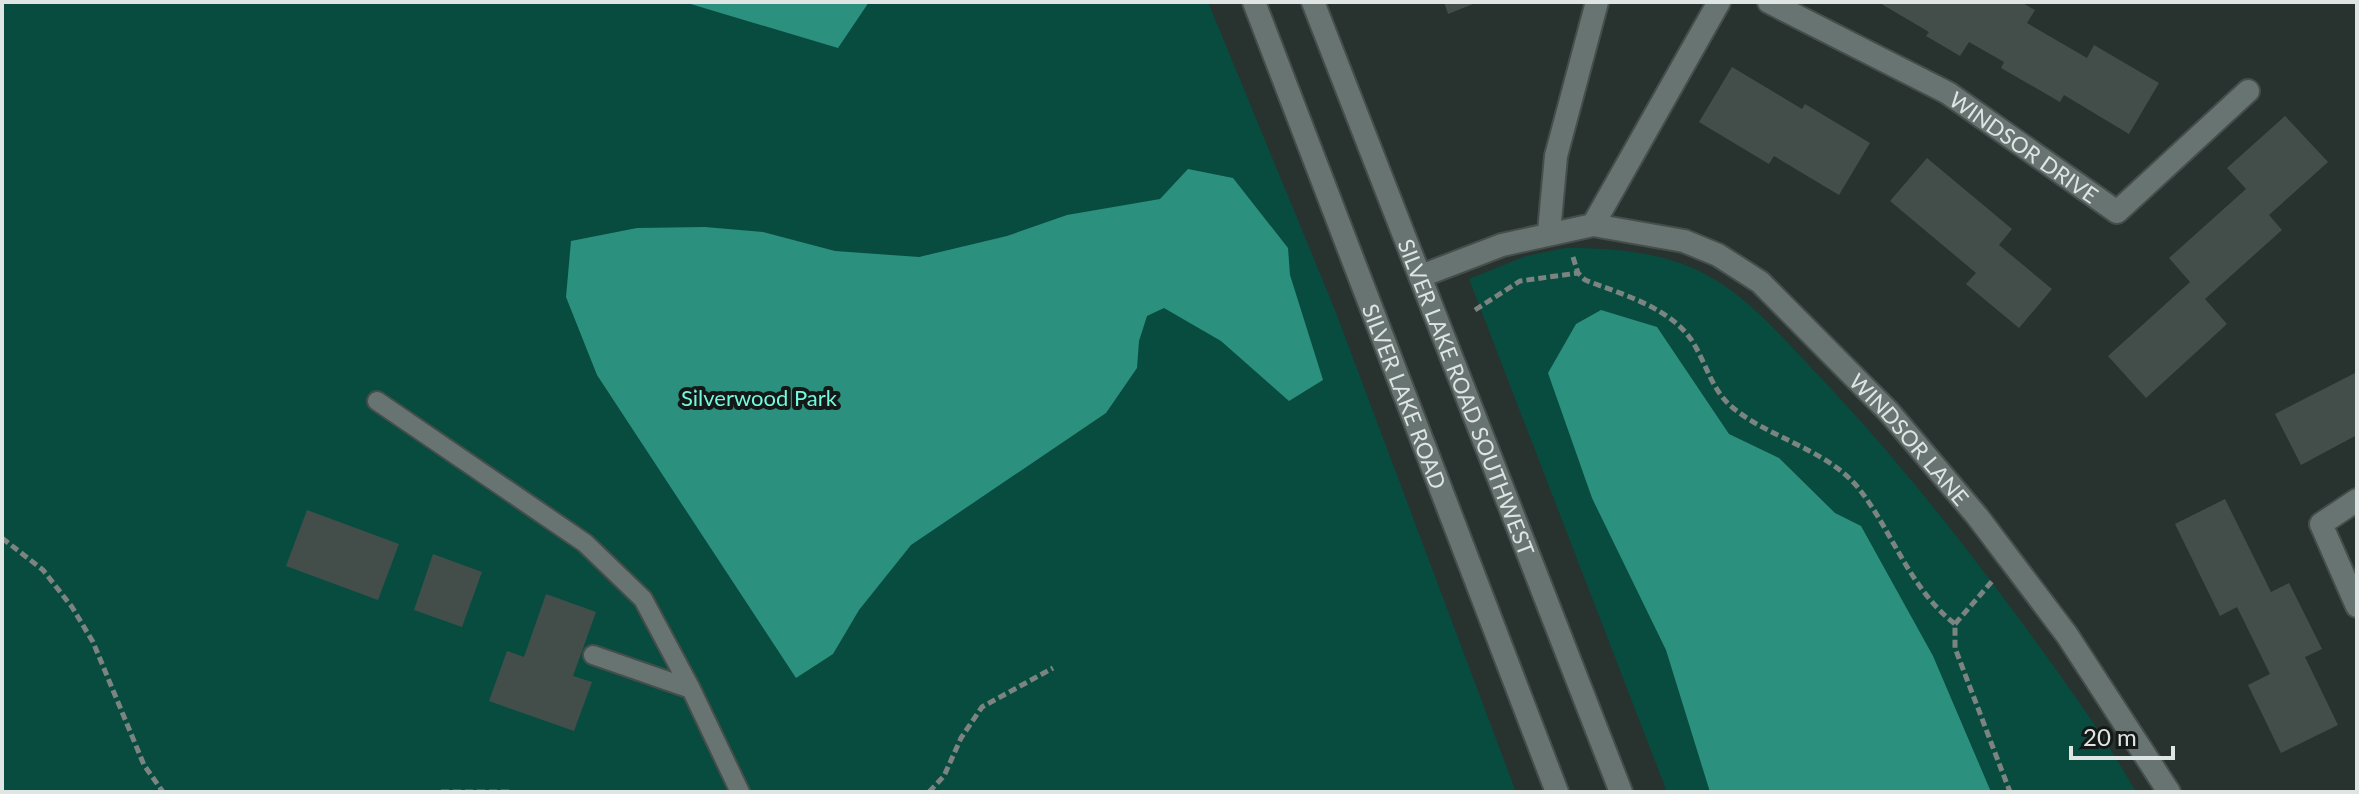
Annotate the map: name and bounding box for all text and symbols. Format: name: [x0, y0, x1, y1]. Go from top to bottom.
street label: WINDSOR DRIVE: [1945, 85, 2104, 208]
street label: SILVER LAKE ROAD SOUTHWEST: [1393, 235, 1541, 559]
street label: SILVER LAKE ROAD: [1357, 300, 1453, 492]
street label: WINDSOR LANE: [1844, 367, 1975, 510]
park label: Silverwood Park: [681, 384, 838, 411]
scale bar: [2071, 710, 2173, 760]
text: 20 m: [2083, 722, 2137, 751]

